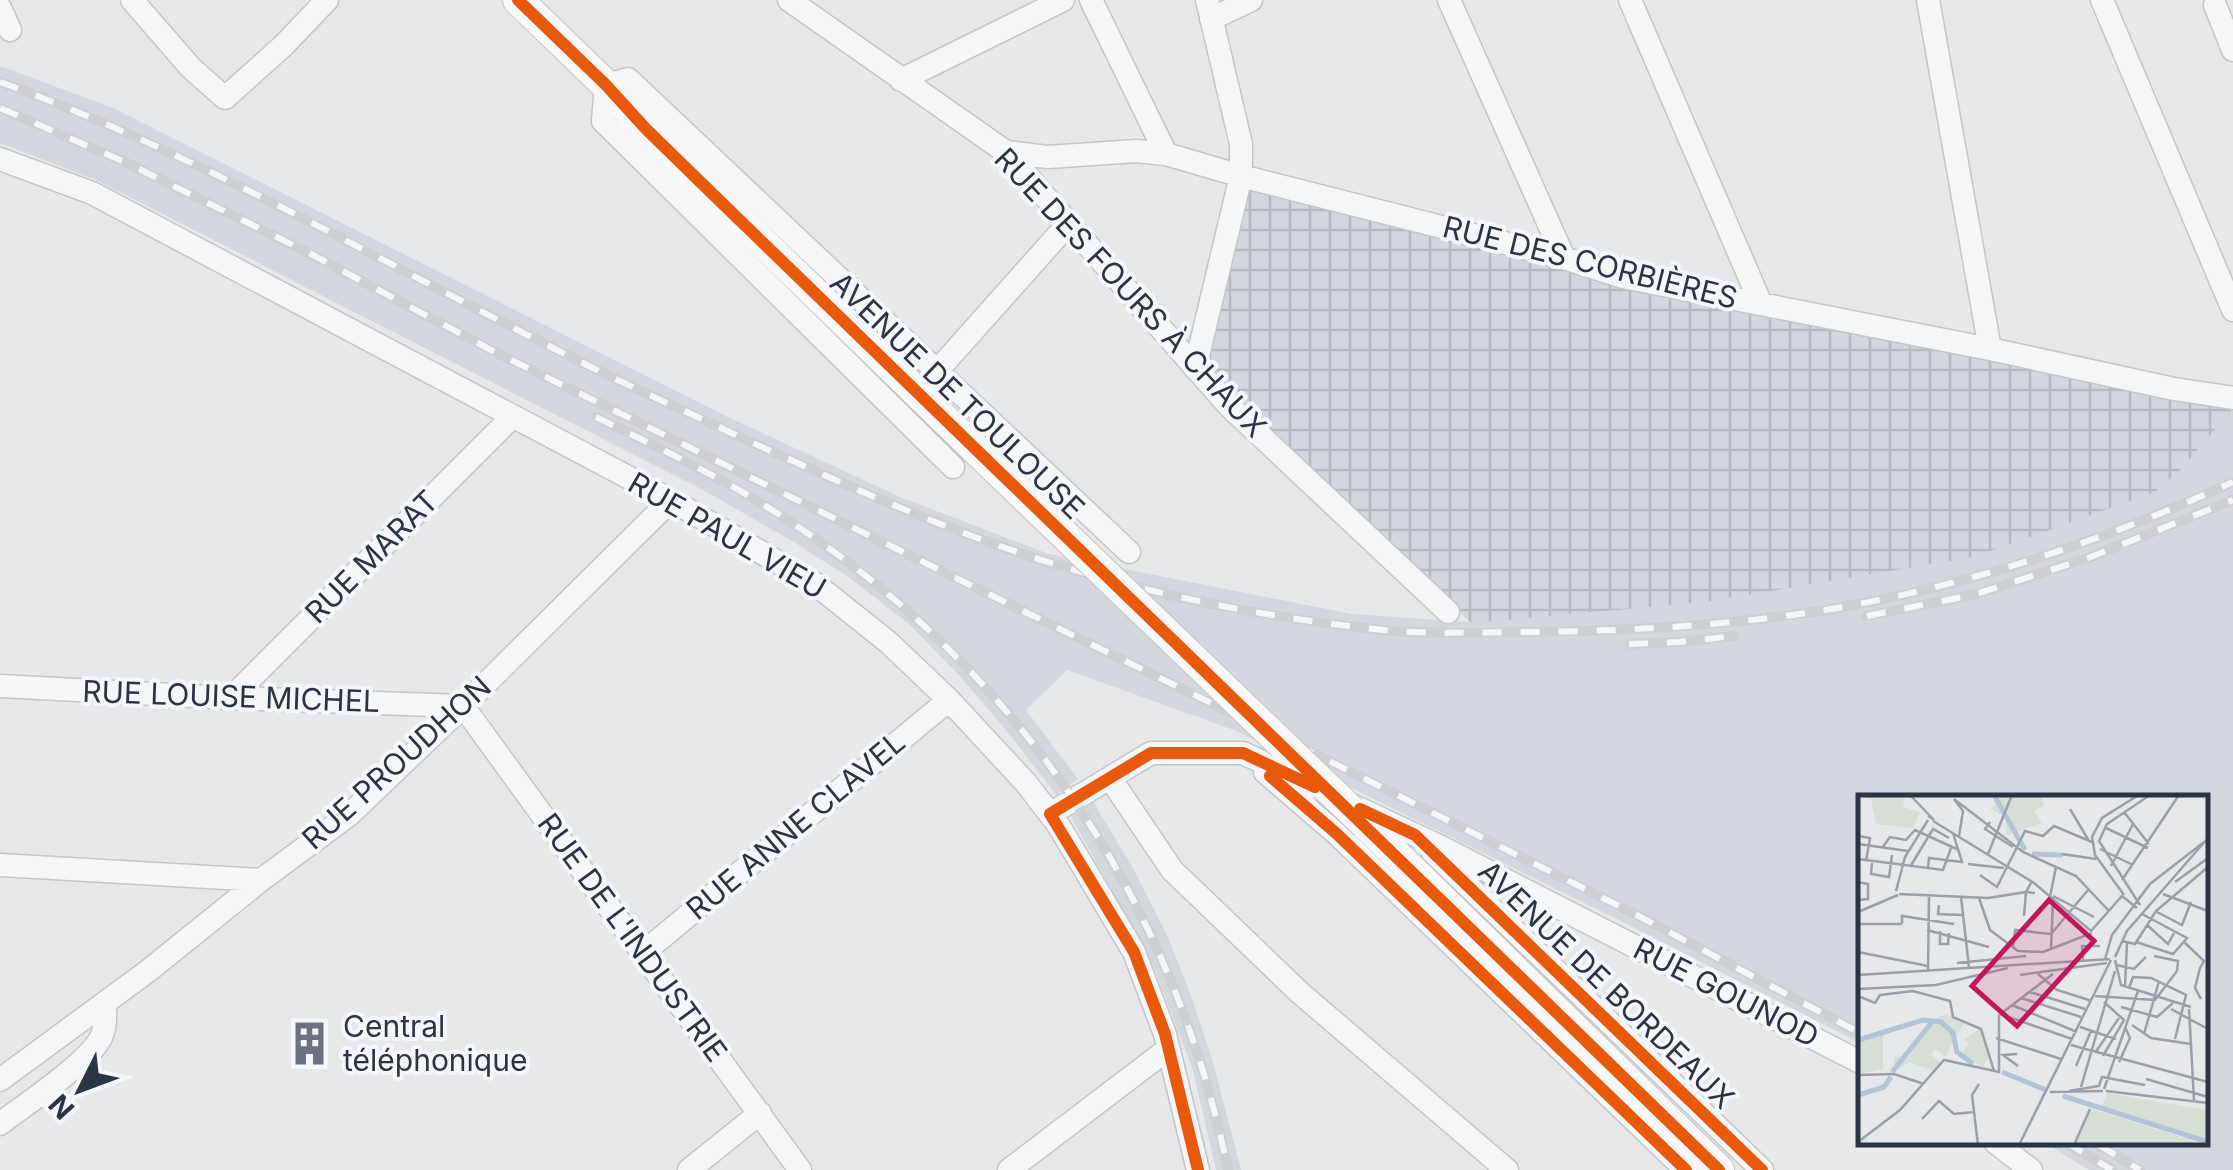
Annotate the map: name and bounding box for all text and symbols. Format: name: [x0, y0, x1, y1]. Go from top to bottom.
street label: RUE DES FOURS À CHAUX: [987, 140, 1274, 444]
street label: RUE DES CORBIÈRES: [1439, 208, 1741, 316]
street label: AVENUE DE TOULOUSE: [823, 264, 1092, 526]
street label: RUE PAUL VIEU: [622, 464, 833, 606]
street label: RUE MARAT: [297, 482, 445, 630]
street label: RUE PROUDHON: [295, 668, 498, 856]
street label: RUE LOUISE MICHEL: [82, 673, 380, 719]
street label: RUE ANNE CLAVEL: [679, 723, 912, 927]
inset map: [1858, 795, 2208, 1145]
street label: RUE DE L'INDUSTRIE: [531, 806, 735, 1069]
street label: AVENUE DE BORDEAUX: [1471, 853, 1742, 1116]
street label: RUE GOUNOD: [1628, 930, 1825, 1054]
place label: Central téléphonique: [343, 1008, 527, 1078]
building icon: Central téléphonique: [286, 1020, 334, 1068]
north arrow: [30, 1040, 130, 1140]
text: N: [42, 1087, 81, 1126]

